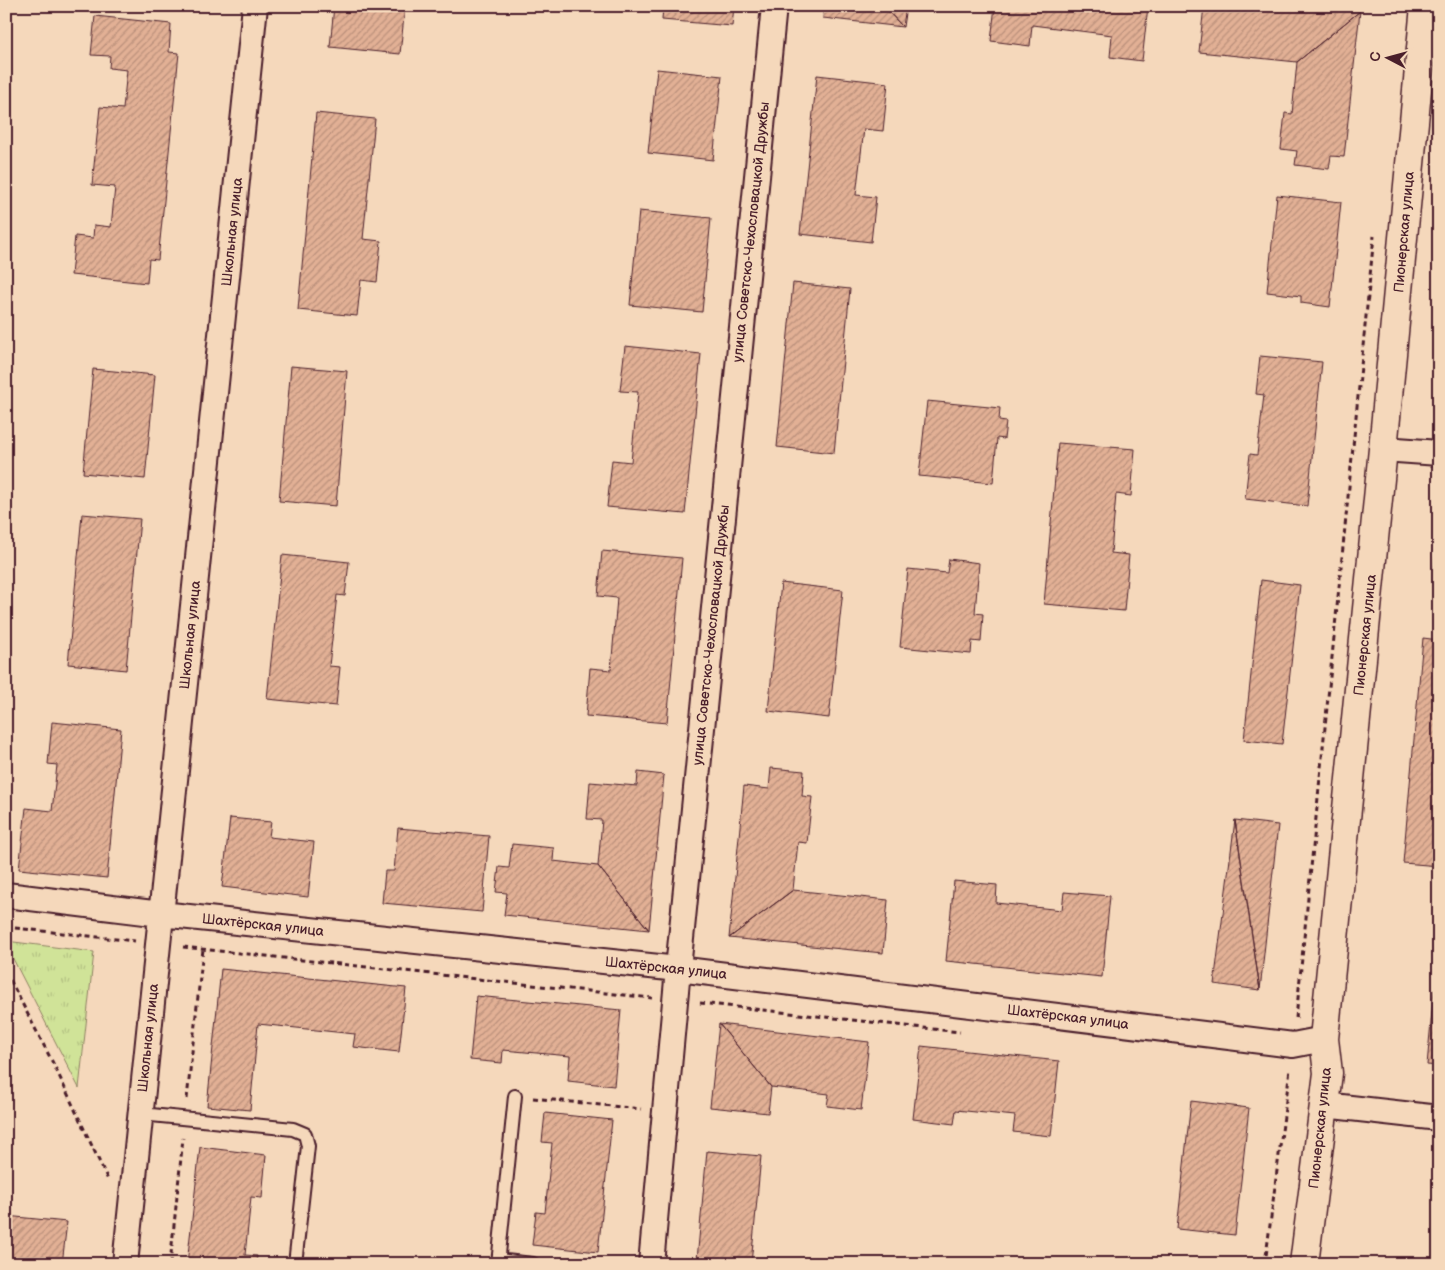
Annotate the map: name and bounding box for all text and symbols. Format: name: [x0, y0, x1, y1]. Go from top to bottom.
north arrow: [1362, 32, 1412, 82]
text: С: [1367, 51, 1385, 62]
street label: улица Советско-Чехословацкой Дружбы: [729, 101, 773, 363]
street label: Пионерская улица: [1390, 170, 1418, 293]
street label: Школьная улица: [218, 176, 246, 287]
street label: улица Советско-Чехословацкой Дружбы: [689, 504, 733, 766]
street label: Пионерская улица: [1350, 573, 1380, 696]
street label: Школьная улица: [176, 579, 204, 690]
street label: Шахтёрская улица: [201, 910, 326, 940]
street label: Шахтёрская улица: [604, 953, 729, 983]
street label: Школьная улица: [134, 982, 162, 1093]
street label: Шахтёрская улица: [1006, 1001, 1131, 1033]
street label: Пионерская улица: [1305, 1066, 1335, 1189]

